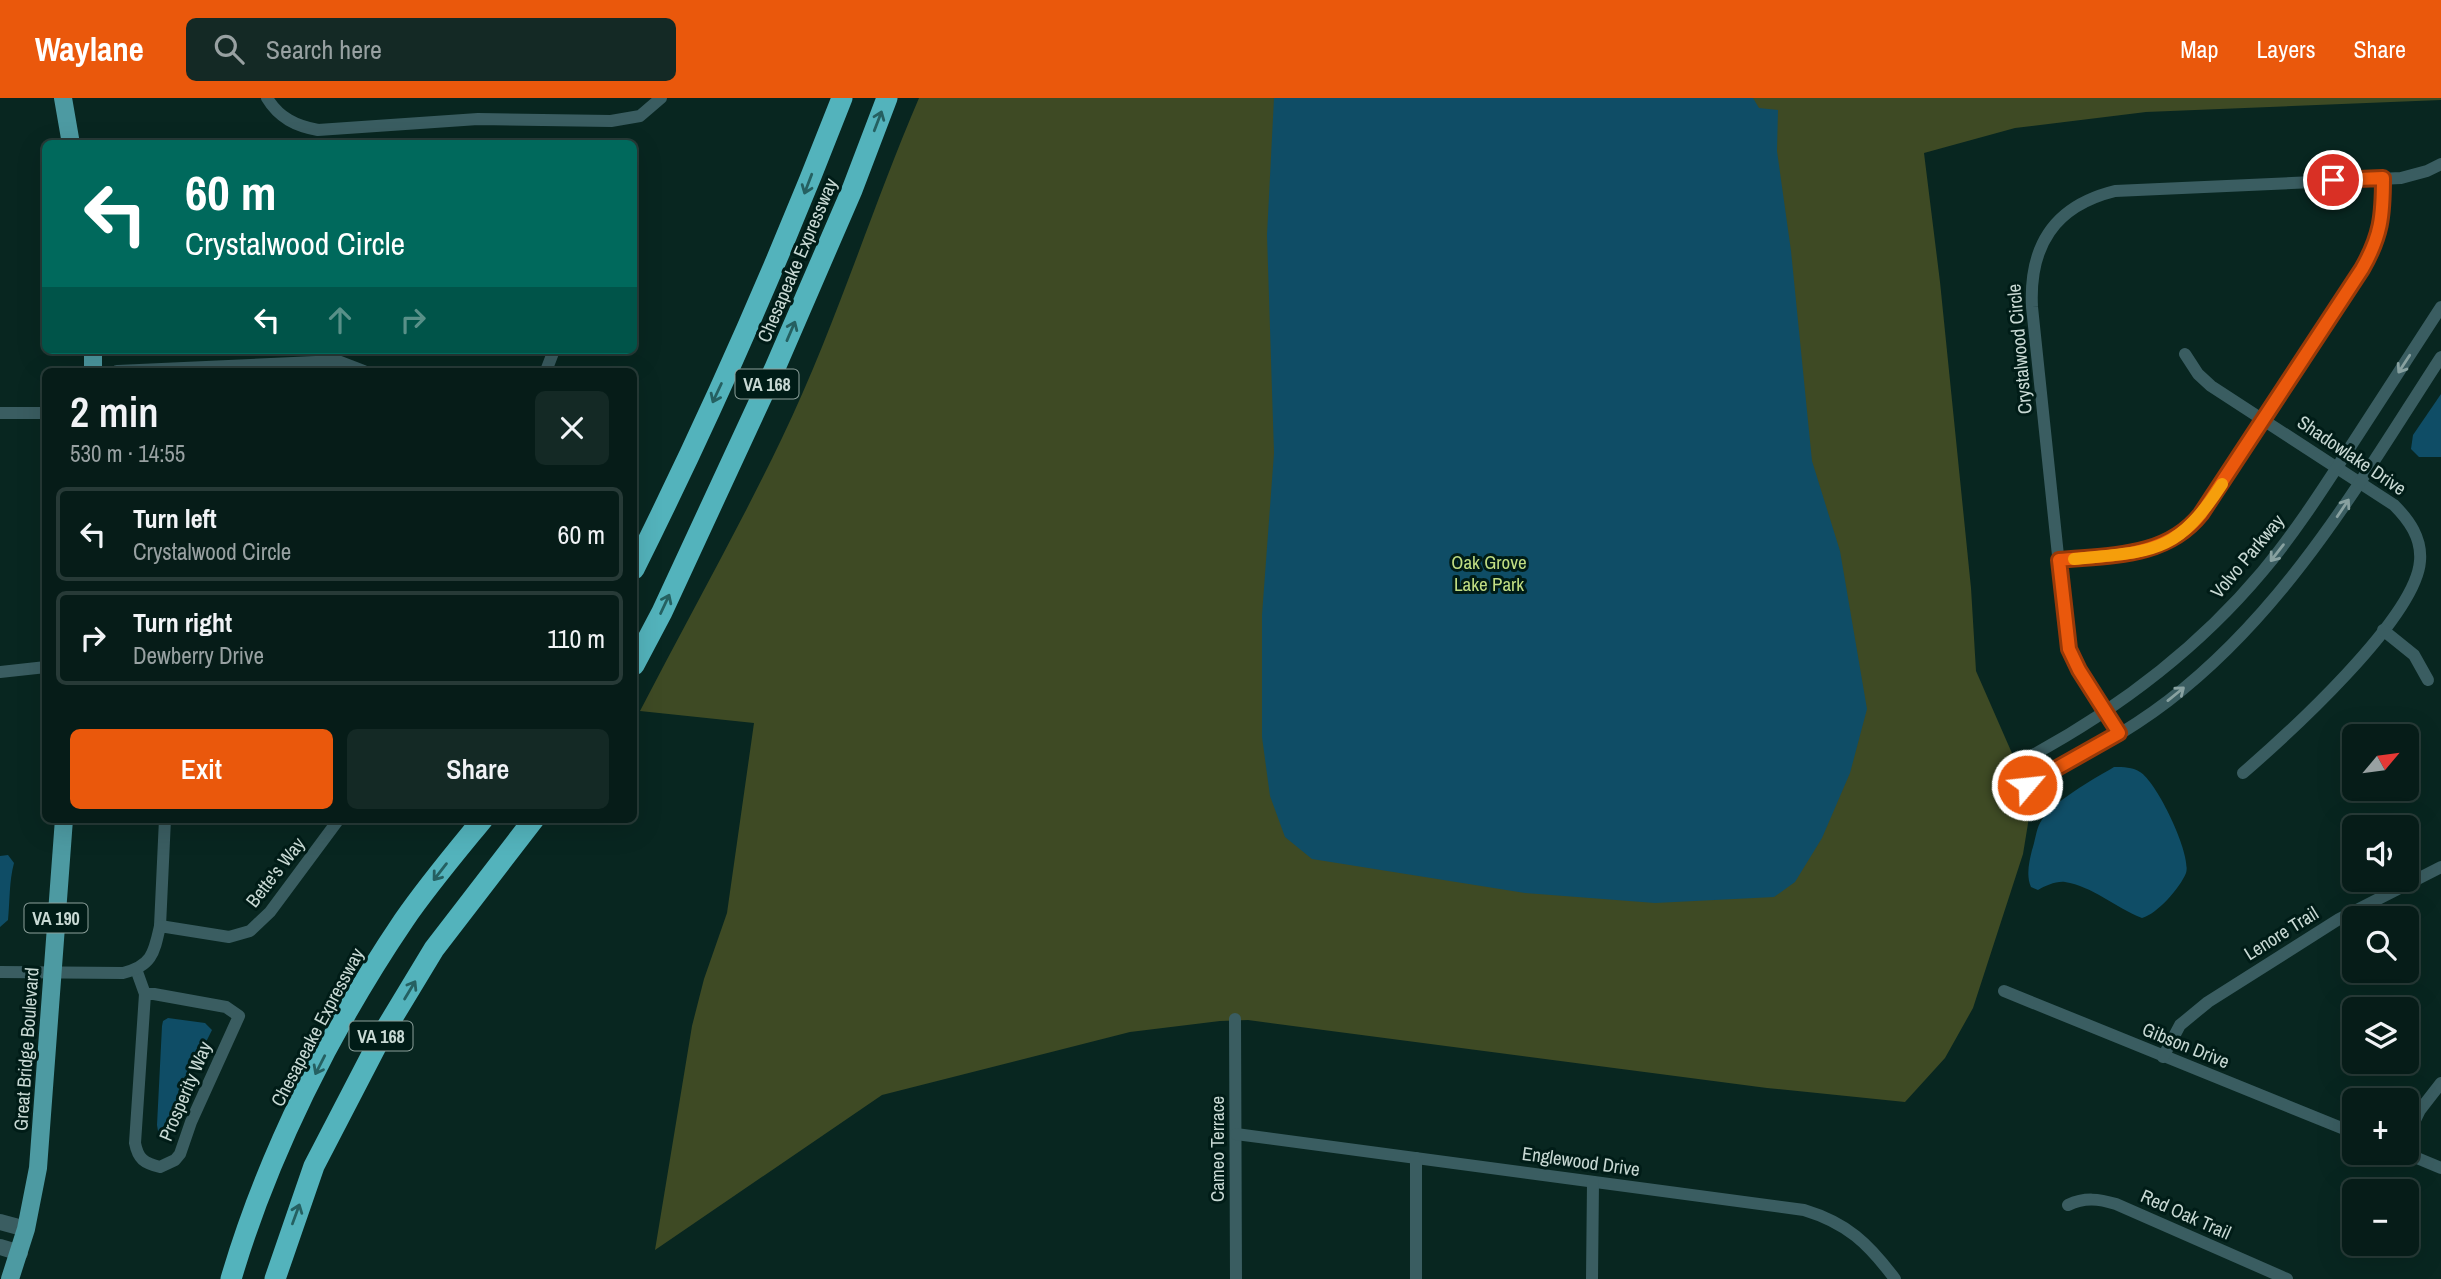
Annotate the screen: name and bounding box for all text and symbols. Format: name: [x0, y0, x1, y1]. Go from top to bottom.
search box: [186, 18, 676, 81]
text: Waylane: [35, 27, 144, 71]
icon: search: [210, 30, 248, 68]
text: Search here: [266, 32, 382, 67]
text: Map: [2180, 33, 2218, 65]
text: Layers: [2256, 33, 2315, 65]
text: Share: [2353, 33, 2406, 65]
one-way arrow: [873, 110, 886, 132]
pin: [2303, 150, 2363, 210]
text: 60 m: [185, 159, 277, 225]
icon: arrive: [2314, 161, 2352, 199]
icon: left: [70, 168, 161, 259]
one-way arrow: [801, 173, 814, 195]
street label: Chesapeake Expressway: [751, 174, 843, 346]
text: Crystalwood Circle: [185, 222, 405, 265]
street label: Crystalwood Circle: [2000, 283, 2038, 415]
icon: left: [248, 301, 286, 339]
icon: ahead: [321, 301, 359, 339]
icon: right: [394, 301, 432, 339]
one-way arrow: [785, 321, 798, 342]
one-way arrow: [2396, 354, 2410, 374]
road number: VA 168: [736, 370, 798, 398]
one-way arrow: [710, 382, 724, 403]
text: 2 min: [70, 384, 159, 440]
button: close: [535, 391, 609, 465]
street label: Shadowlake Drive: [2292, 409, 2412, 501]
text: 530 m · 14:55: [70, 438, 185, 469]
one-way arrow: [2336, 498, 2350, 518]
text: Turn left: [133, 501, 217, 536]
street label: Volvo Parkway: [2204, 508, 2290, 603]
icon: left: [74, 515, 112, 553]
text: 60 m: [558, 517, 605, 552]
text: Crystalwood Circle: [133, 536, 291, 567]
one-way arrow: [2269, 544, 2285, 562]
park label: Oak Grove Lake Park: [1451, 549, 1527, 597]
one-way arrow: [659, 594, 672, 615]
text: Turn right: [133, 605, 232, 640]
icon: right: [74, 619, 112, 657]
text: 110 m: [547, 621, 605, 656]
text: Dewberry Drive: [133, 640, 264, 671]
one-way arrow: [2166, 687, 2184, 702]
north arrow: [2342, 724, 2418, 802]
map controls: [2342, 724, 2419, 1256]
button: Exit: [70, 729, 333, 809]
button: Share: [347, 729, 609, 809]
position arrow: [1990, 748, 2064, 822]
button: sound: [2342, 815, 2419, 892]
street label: Bette's Way: [239, 831, 311, 912]
one-way arrow: [433, 863, 448, 882]
street label: Lenore Trail: [2239, 900, 2323, 966]
road number: VA 190: [24, 904, 88, 932]
button: search: [2342, 906, 2419, 983]
street label: Chesapeake Expressway: [264, 943, 370, 1111]
street label: Great Bridge Boulevard: [7, 966, 45, 1132]
one-way arrow: [403, 980, 417, 1000]
button: layers: [2342, 997, 2419, 1074]
street label: Gibson Drive: [2139, 1016, 2233, 1074]
road number: VA 168: [350, 1021, 412, 1051]
street label: Prosperity Way: [152, 1037, 218, 1145]
one-way arrow: [312, 1054, 326, 1075]
button: +: [2342, 1088, 2419, 1165]
street label: Cameo Terrace: [1204, 1096, 1230, 1202]
street label: Englewood Drive: [1520, 1140, 1642, 1182]
button: −: [2342, 1179, 2419, 1256]
street label: Red Oak Trail: [2137, 1183, 2235, 1245]
one-way arrow: [291, 1204, 304, 1226]

